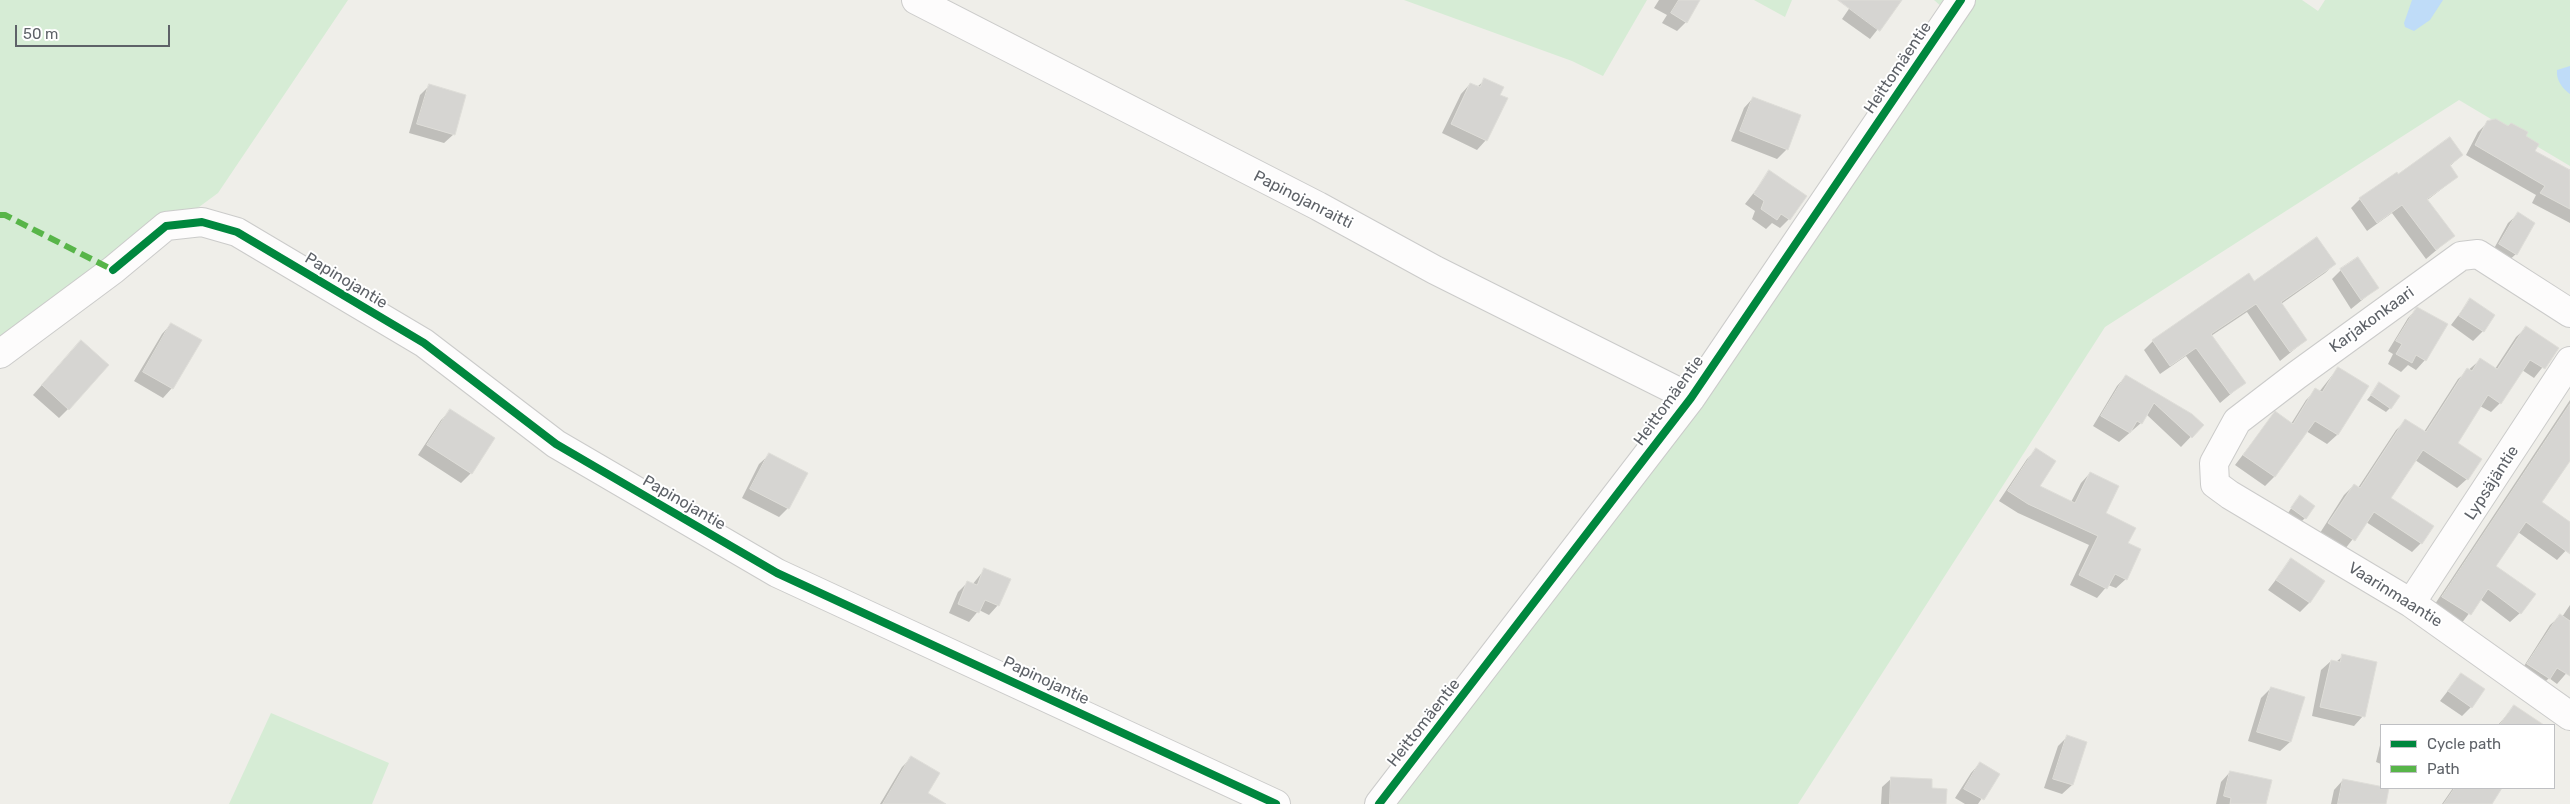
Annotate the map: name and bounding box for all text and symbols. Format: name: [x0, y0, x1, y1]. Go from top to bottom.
scale bar: [18, 15, 172, 47]
street label: Heittomäentie: [1860, 18, 1936, 118]
text: 50 m: [23, 25, 58, 43]
street label: Papinojanraitti: [1250, 167, 1356, 233]
street label: Papinojantie: [301, 249, 391, 313]
street label: Karjakonkaari: [2326, 283, 2418, 357]
street label: Heittomäentie: [1630, 352, 1708, 450]
street label: Lypsäjäntie: [2461, 442, 2523, 524]
street label: Papinojantie: [639, 471, 729, 535]
street label: Vaarinmaantie: [2344, 558, 2446, 632]
street label: Papinojantie: [1000, 653, 1092, 709]
street label: Heittomäentie: [1384, 675, 1464, 771]
legend: [2380, 724, 2555, 789]
text: Cycle path: [2427, 735, 2501, 753]
text: Path: [2427, 760, 2460, 778]

